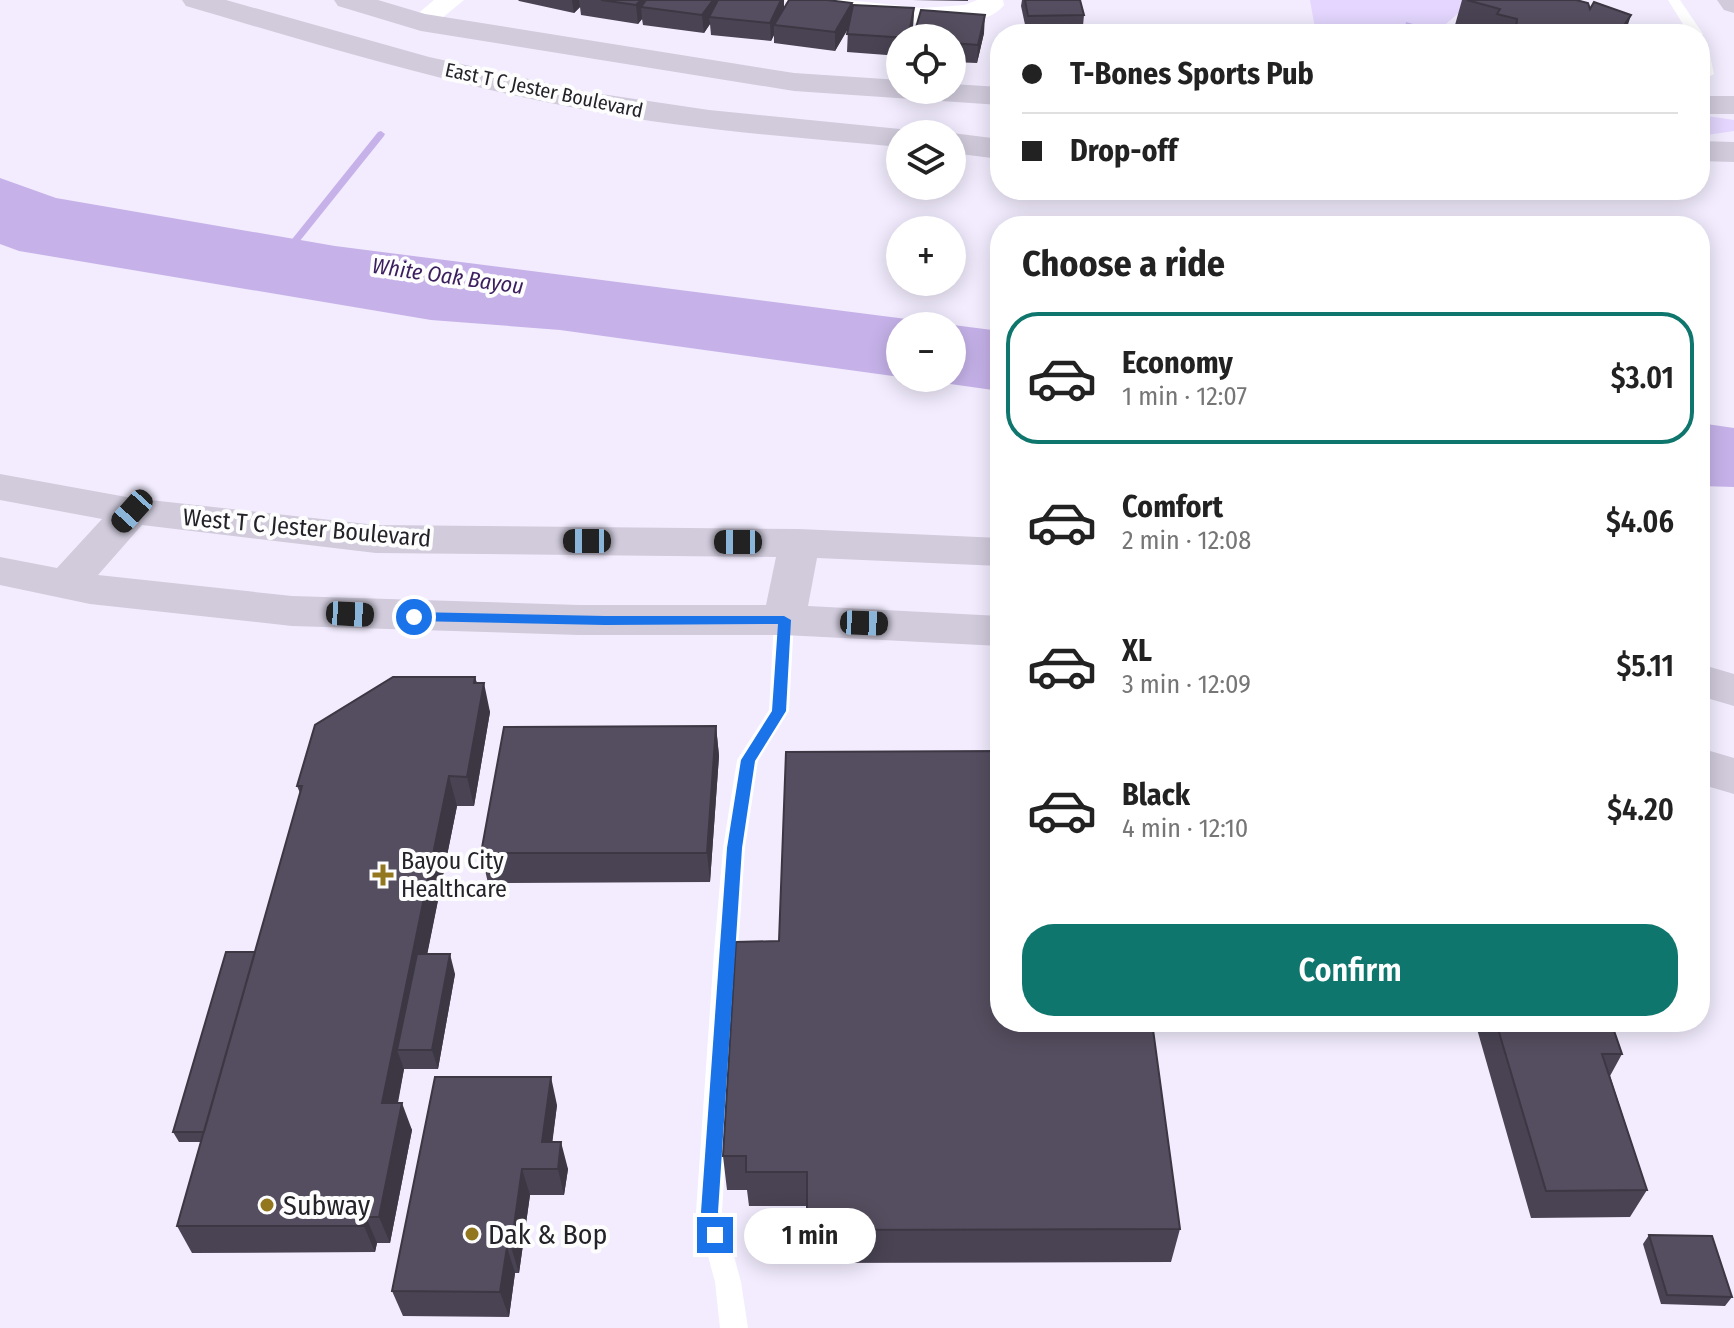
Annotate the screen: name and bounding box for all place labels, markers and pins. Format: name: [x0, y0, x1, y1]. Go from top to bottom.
place label: Bayou City Healthcare: [401, 847, 507, 903]
marker: Bayou City Healthcare: [372, 864, 394, 886]
place label: Subway: [283, 1189, 371, 1222]
marker: Subway: [258, 1196, 276, 1214]
place label: Dak & Bop: [488, 1218, 607, 1251]
marker: Dak & Bop: [463, 1225, 481, 1243]

